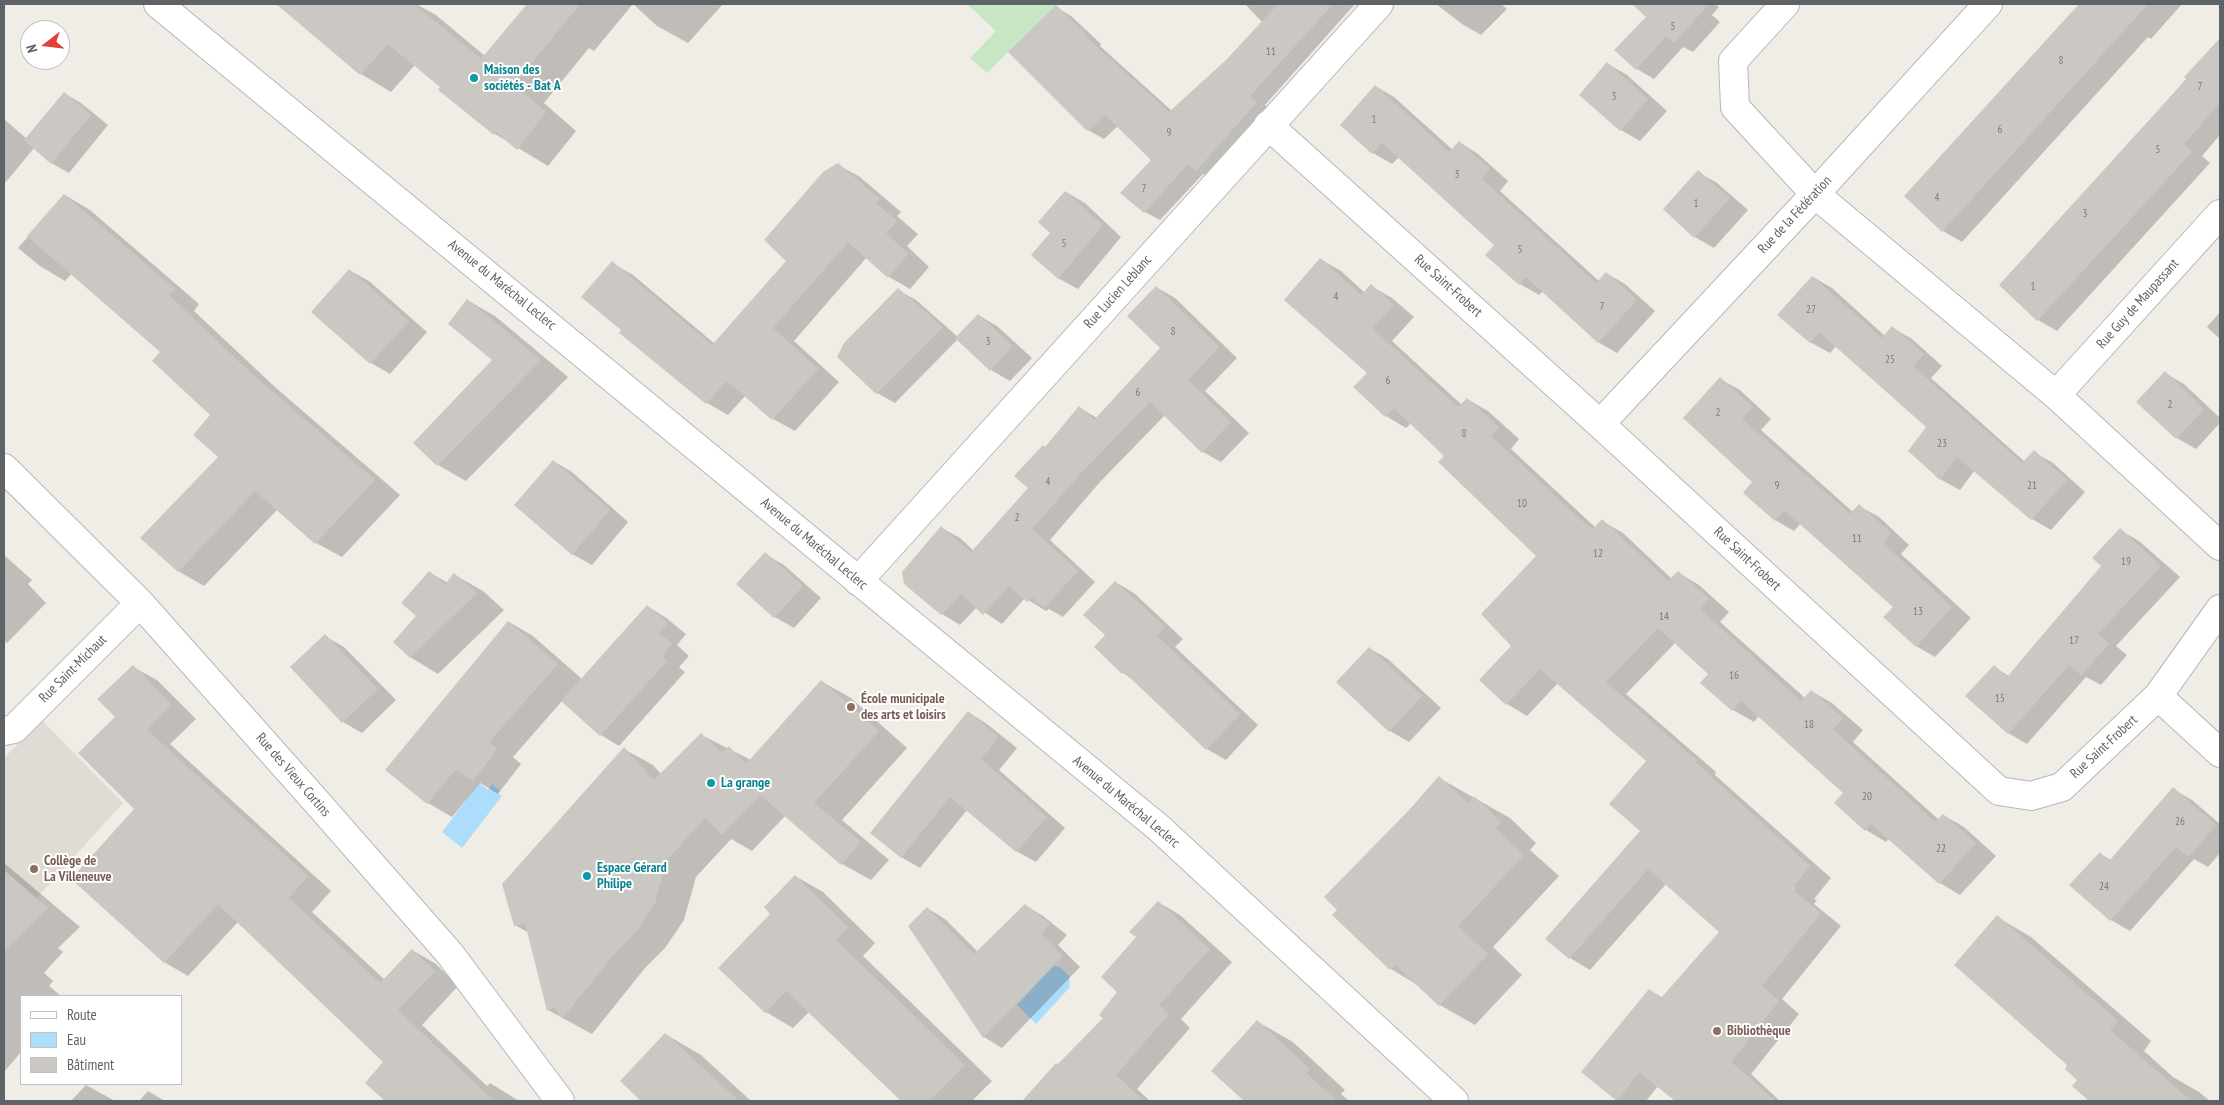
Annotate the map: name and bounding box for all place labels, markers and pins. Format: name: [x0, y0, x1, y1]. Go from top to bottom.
place label: Maison des sociétés - Bat A: [484, 62, 561, 94]
marker: Maison des sociétés - Bat A: [468, 72, 480, 84]
place label: École municipale des arts et loisirs: [861, 691, 946, 724]
marker: École municipale des arts et loisirs: [845, 701, 857, 713]
place label: La grange: [721, 775, 770, 791]
marker: La grange: [705, 777, 717, 789]
place label: Collège de La Villeneuve: [44, 853, 112, 886]
place label: Espace Gérard Philipe: [597, 860, 667, 892]
marker: Collège de La Villeneuve: [28, 863, 40, 875]
marker: Espace Gérard Philipe: [581, 870, 593, 882]
place label: Bibliothèque: [1727, 1023, 1791, 1039]
marker: Bibliothèque: [1711, 1025, 1723, 1037]

